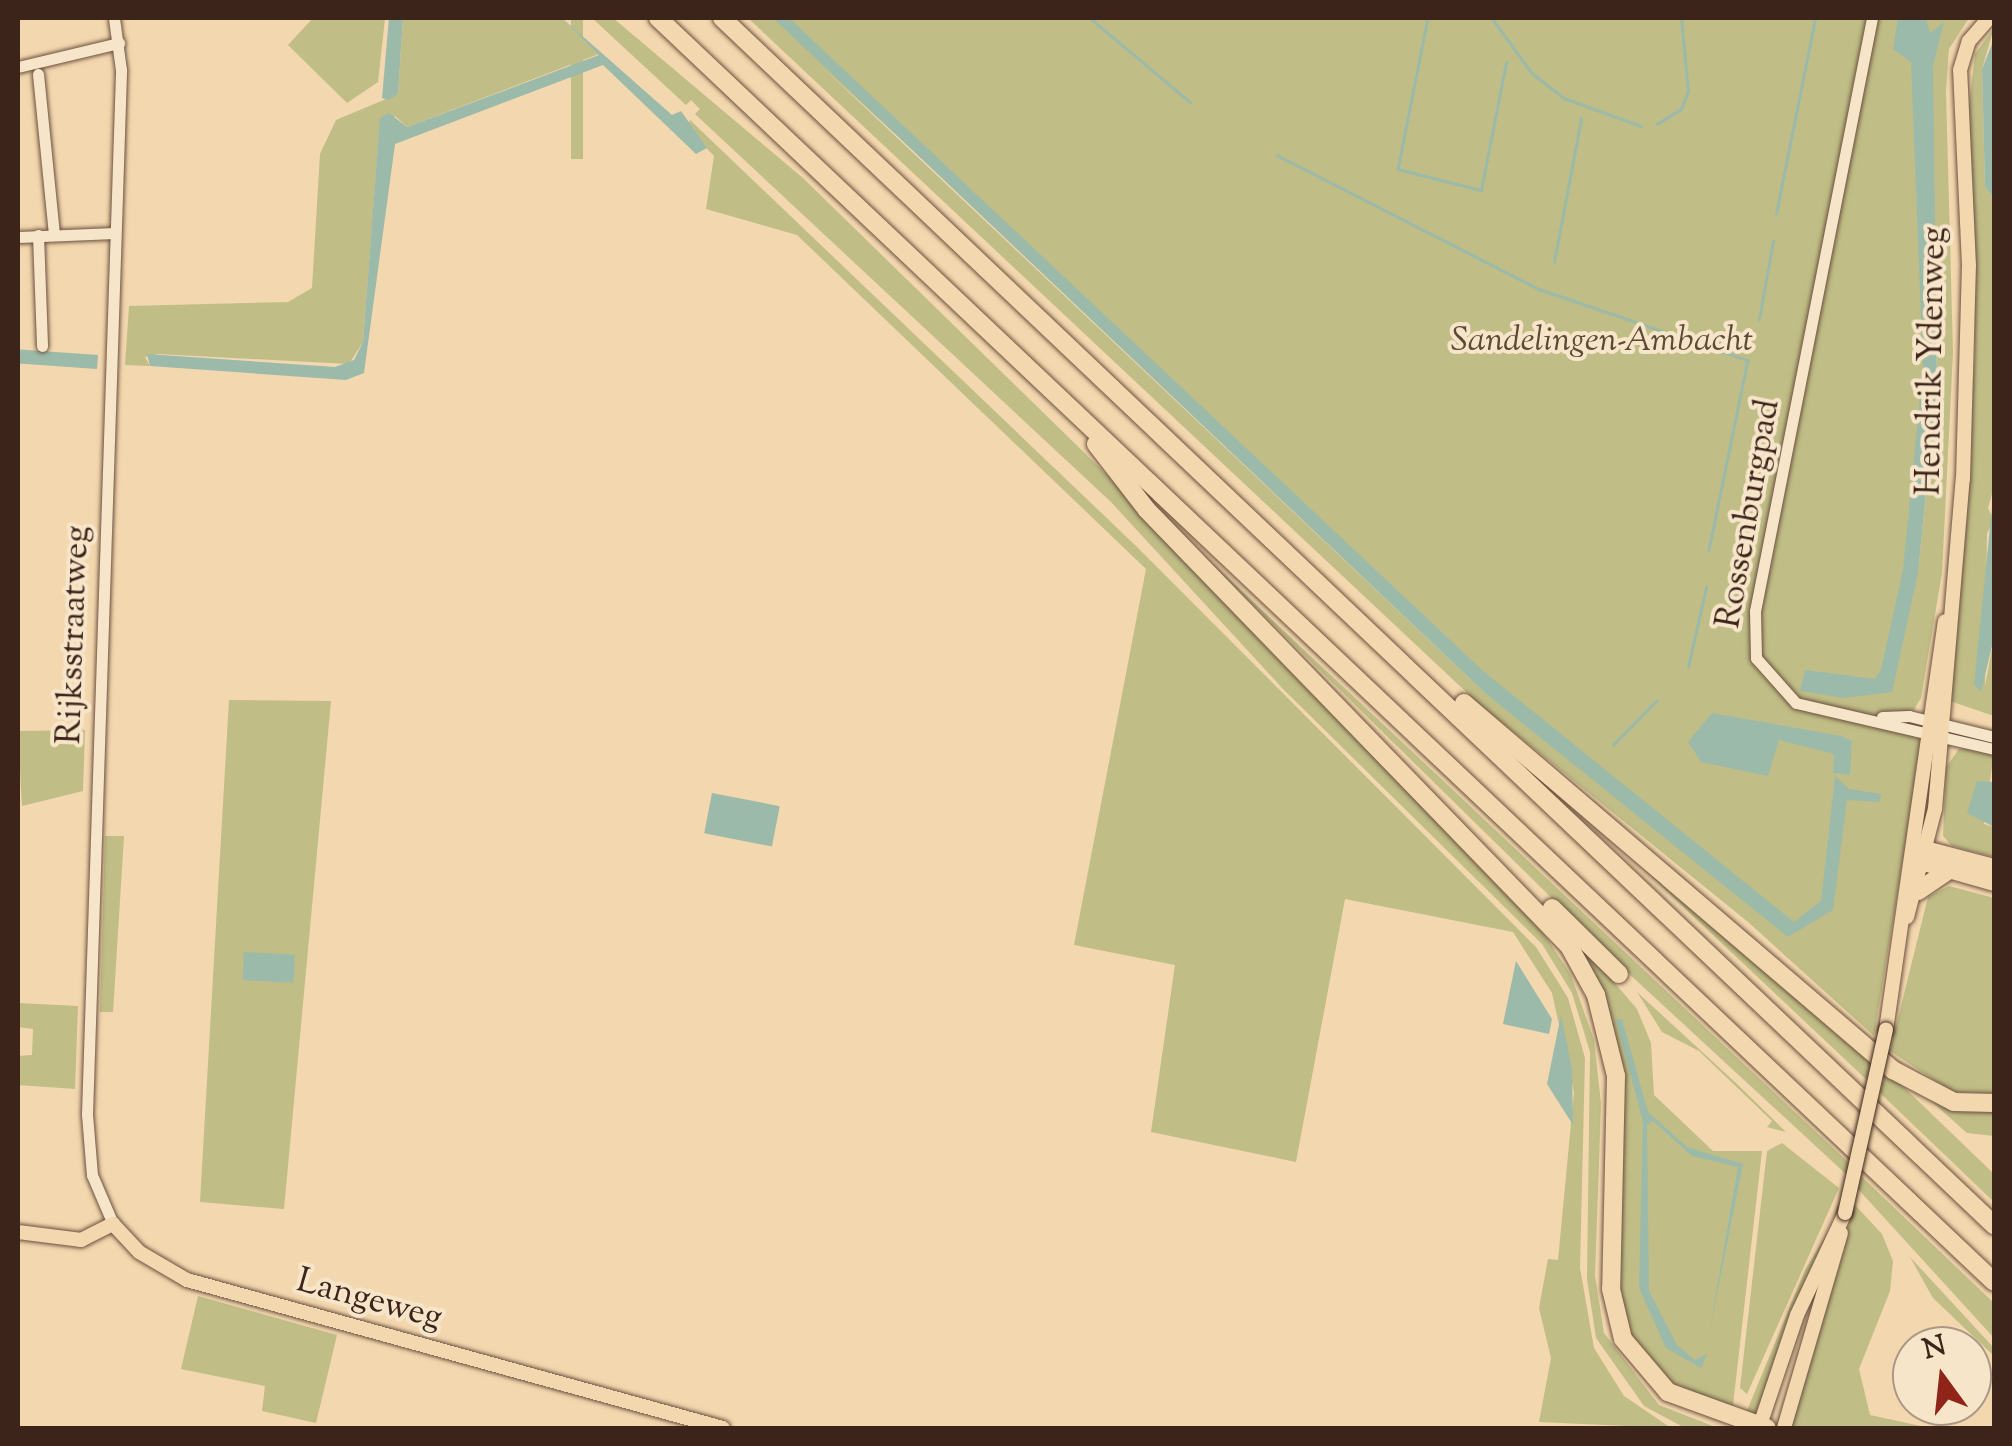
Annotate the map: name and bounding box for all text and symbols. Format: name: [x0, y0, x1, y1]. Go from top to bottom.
street label: Hendrik Ydenweg: [1910, 226, 1956, 496]
park label: Sandelingen-Ambacht: [1451, 321, 1753, 363]
street label: Rossenburgpad: [1709, 396, 1791, 632]
street label: Rijksstraatweg: [50, 525, 100, 745]
street label: Langeweg: [292, 1261, 446, 1341]
north arrow: [1892, 1326, 1992, 1426]
text: N: [1919, 1327, 1951, 1371]

